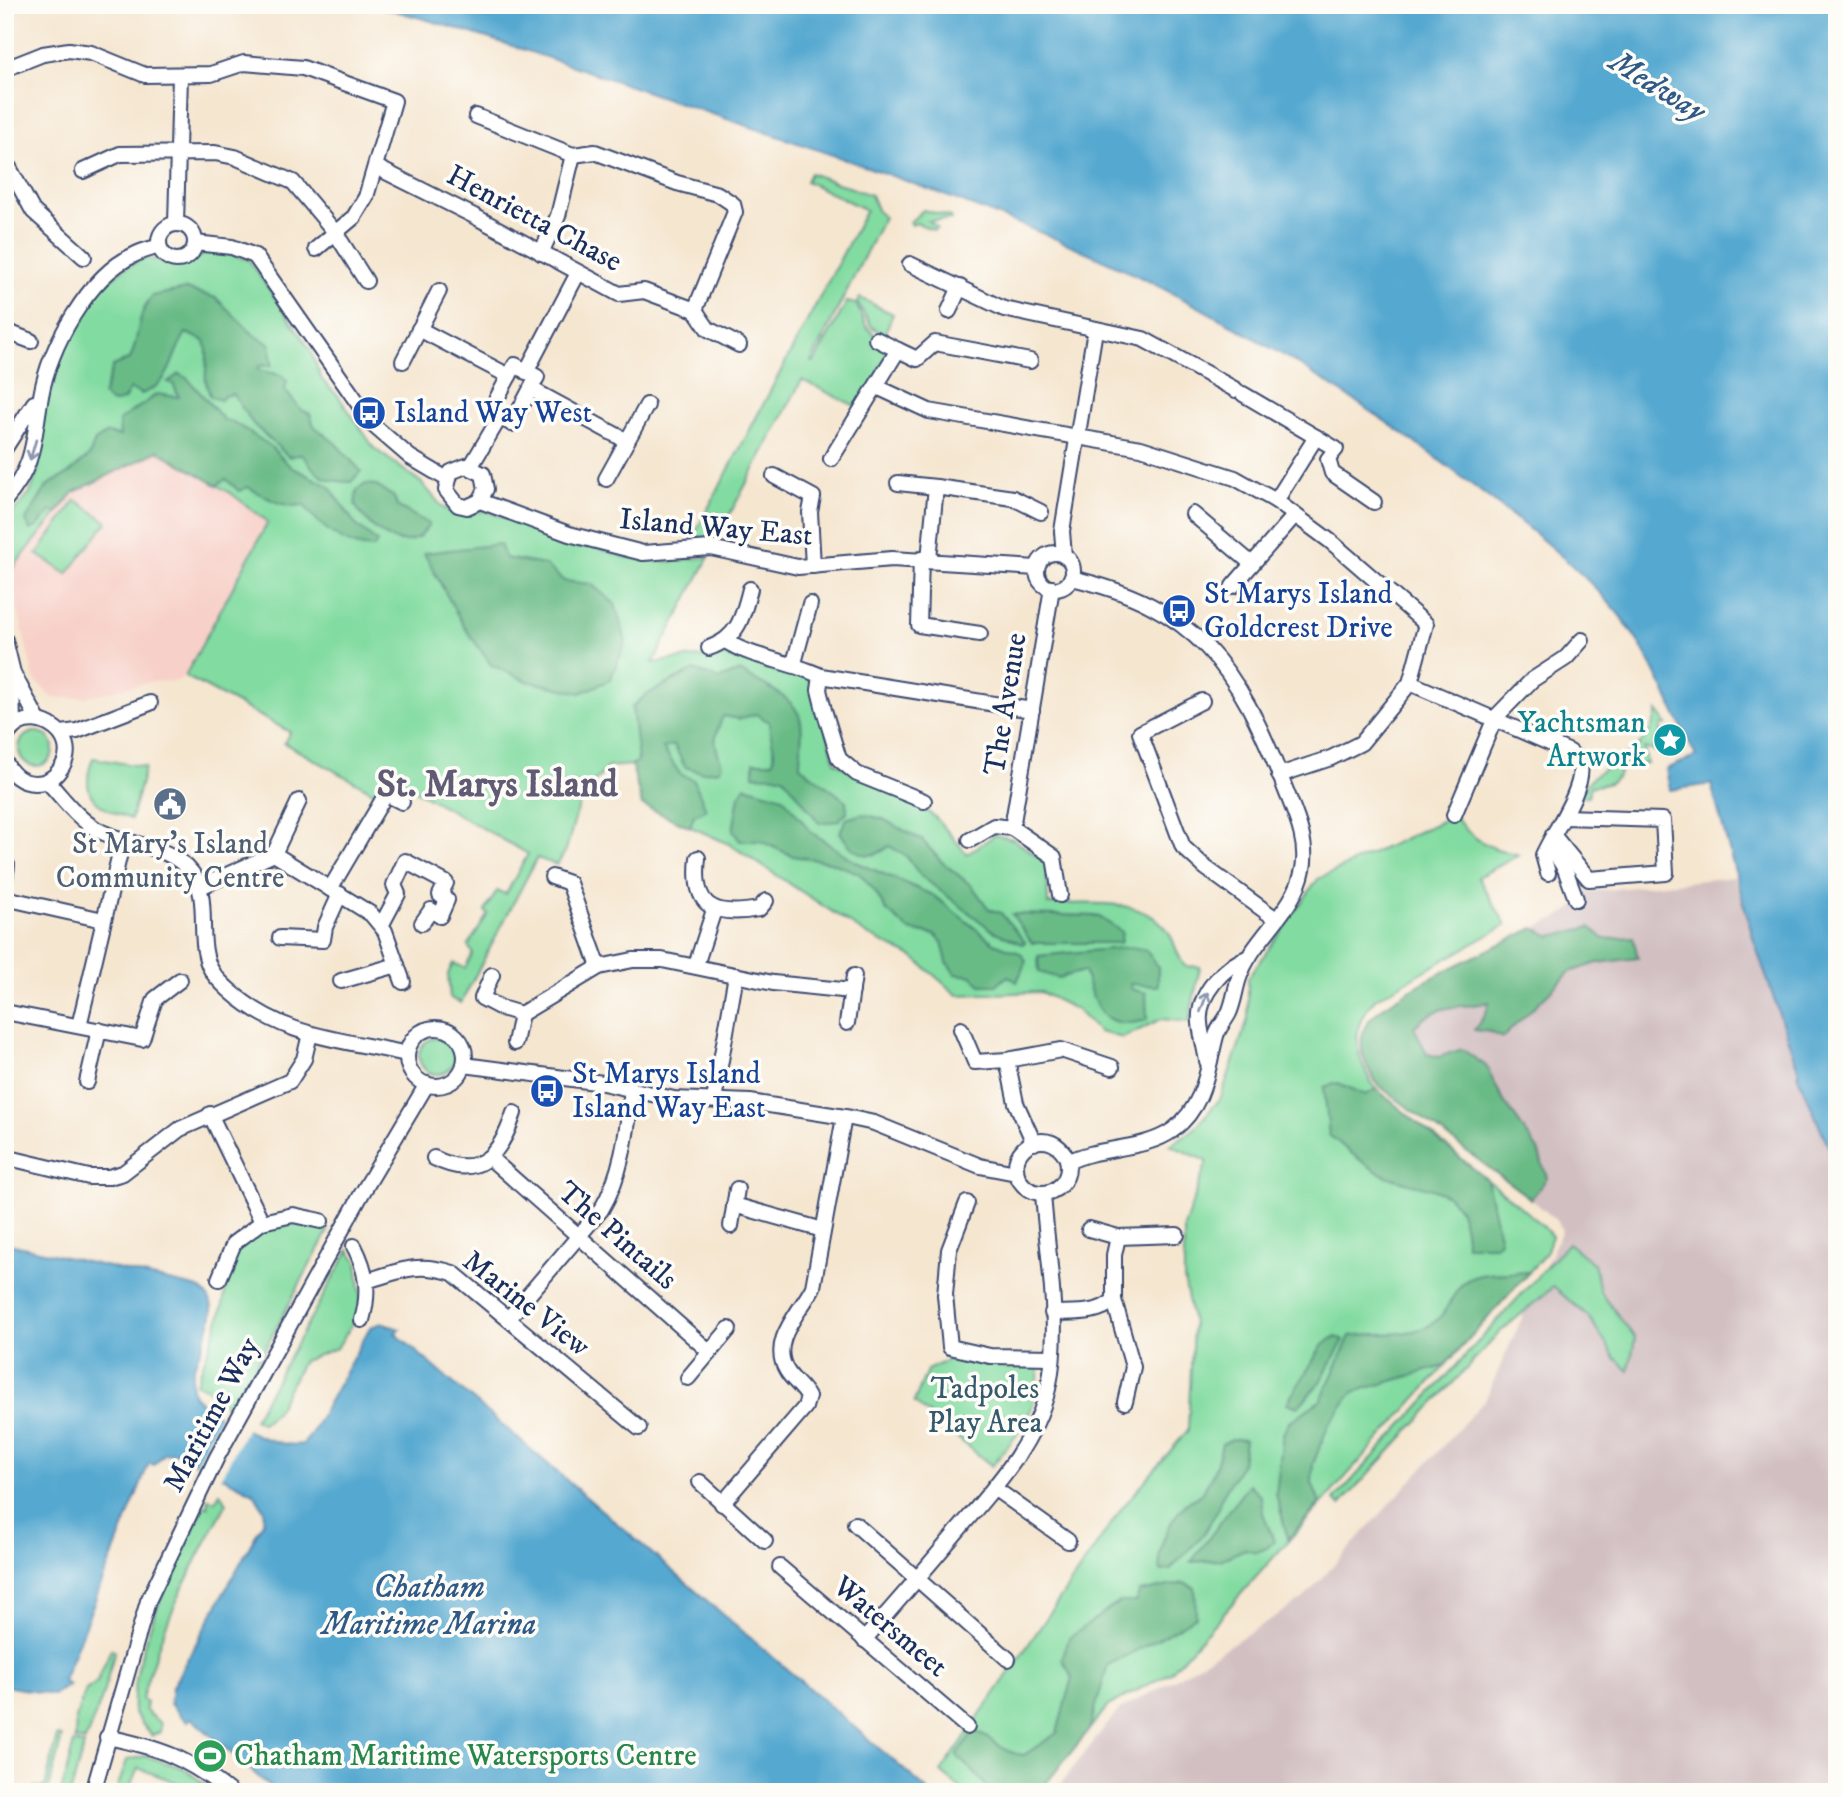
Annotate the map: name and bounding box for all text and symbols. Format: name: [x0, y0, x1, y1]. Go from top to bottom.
water label: Medway: [1600, 41, 1714, 133]
street label: Henrietta Chase: [440, 157, 628, 281]
bus stop icon: Island Way West: [350, 394, 388, 432]
place label: Island Way West: [394, 395, 592, 432]
one-way arrow: [25, 439, 38, 461]
street label: Island Way East: [618, 501, 814, 555]
place label: St Marys Island Goldcrest Drive: [1204, 576, 1393, 647]
bus stop icon: St Marys Island Goldcrest Drive: [1160, 592, 1198, 630]
street label: The Avenue: [976, 630, 1036, 778]
place label: Yachtsman Artwork: [1517, 705, 1646, 776]
place icon: Yachtsman Artwork: [1651, 721, 1689, 759]
district label: St. Marys Island: [376, 762, 619, 809]
public building icon: St Mary's Island Community Centre: [151, 785, 189, 823]
place label: St Mary's Island Community Centre: [56, 826, 284, 897]
one-way arrow: [1199, 991, 1212, 1013]
place label: St Marys Island Island Way East: [572, 1056, 766, 1127]
bus stop icon: St Marys Island Island Way East: [528, 1072, 566, 1110]
street label: The Pintails: [549, 1174, 685, 1298]
street label: Marine View: [455, 1243, 597, 1365]
street label: Maritime Way: [156, 1331, 269, 1499]
park label: Tadpoles Play Area: [928, 1371, 1043, 1442]
water label: Chatham Maritime Marina: [320, 1568, 536, 1645]
street label: Watersmeet: [824, 1568, 955, 1686]
sports icon: Chatham Maritime Watersports Centre: [191, 1737, 229, 1775]
place label: Chatham Maritime Watersports Centre: [234, 1738, 697, 1775]

